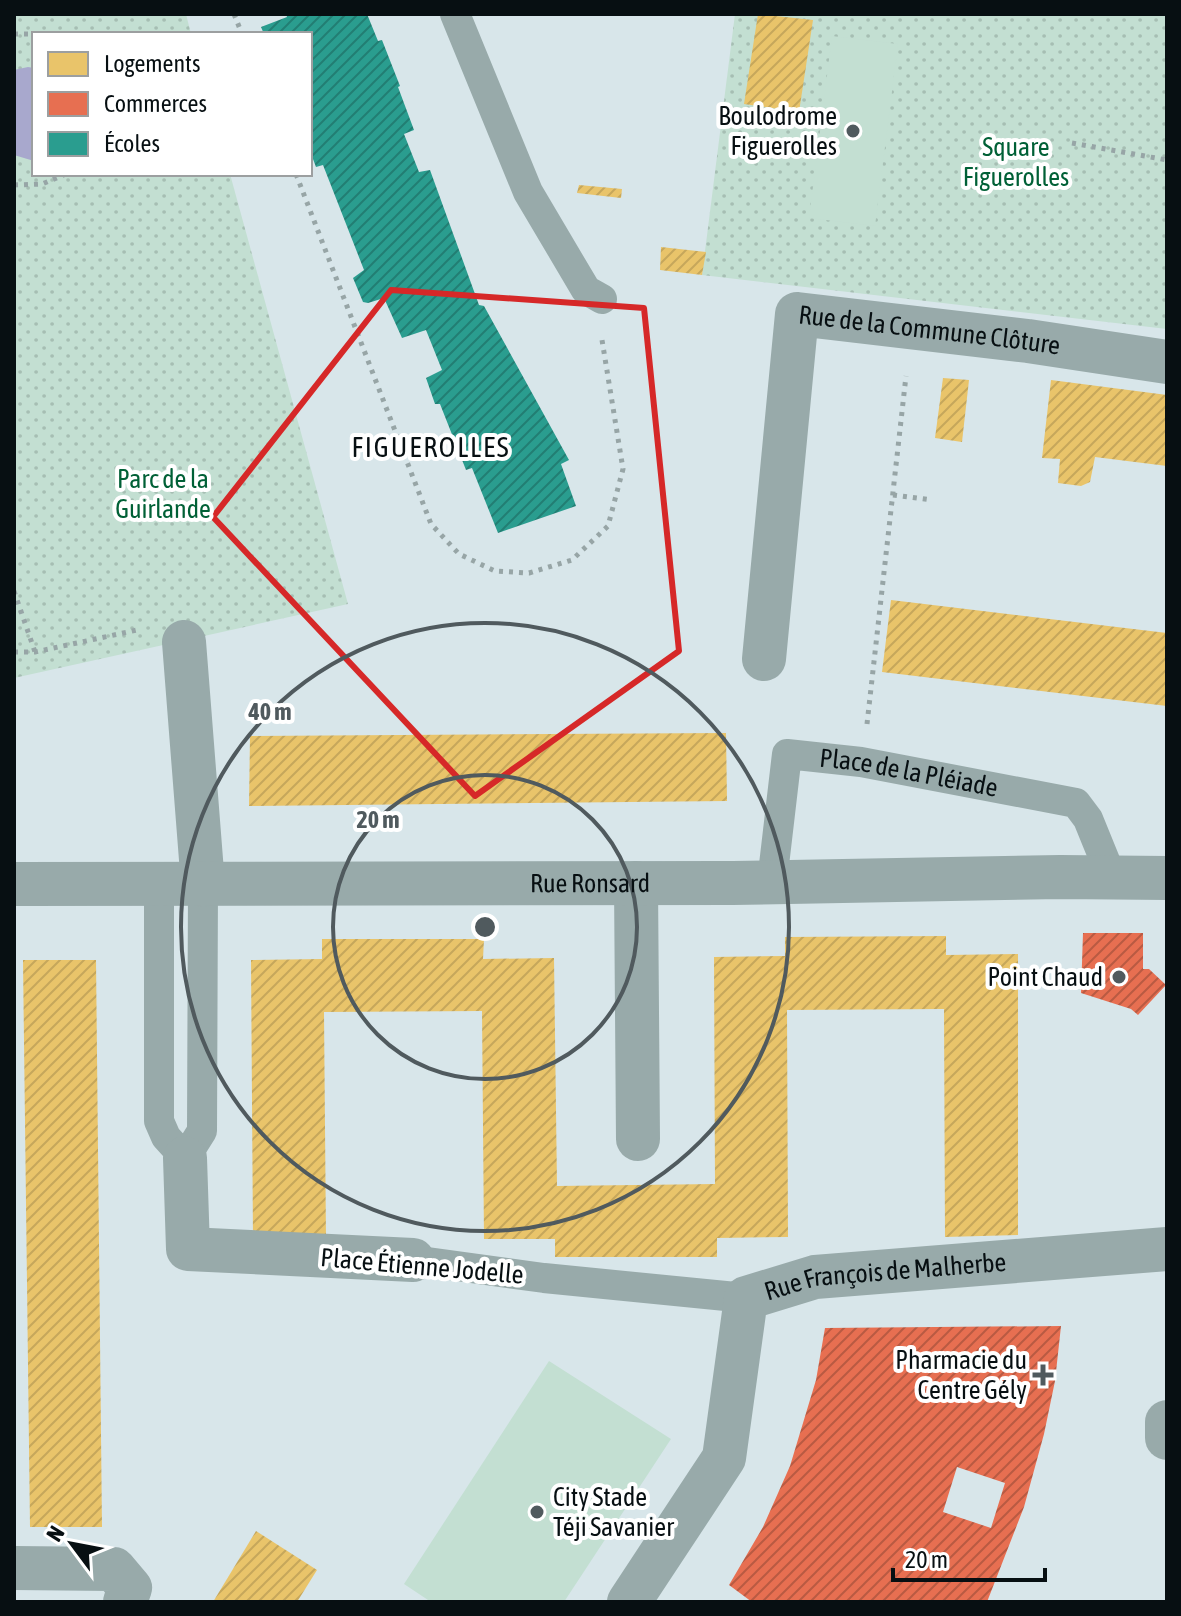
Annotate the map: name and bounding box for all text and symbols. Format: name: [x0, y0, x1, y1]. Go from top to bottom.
legend: [32, 32, 312, 176]
text: Logements: [104, 50, 201, 77]
text: Commerces: [104, 90, 207, 117]
place label: Boulodrome Figuerolles: [718, 101, 837, 161]
marker: Boulodrome Figuerolles: [844, 122, 862, 140]
text: Écoles: [104, 130, 160, 157]
park label: Square Figuerolles: [963, 132, 1069, 192]
street label: Rue de la Commune Clôture: [797, 299, 1062, 361]
district label: FIGUEROLLES: [351, 431, 511, 463]
park label: Parc de la Guirlande: [115, 464, 211, 524]
text: 40 m: [247, 698, 292, 725]
street label: Place de la Pléiade: [818, 743, 1000, 803]
text: 20 m: [356, 806, 400, 833]
street label: Rue Ronsard: [530, 868, 650, 898]
centre of rings: [471, 913, 499, 941]
place label: Point Chaud: [987, 962, 1103, 992]
marker: Point Chaud: [1110, 968, 1128, 986]
street label: Place Étienne Jodelle: [319, 1242, 525, 1290]
street label: Rue François de Malherbe: [761, 1247, 1007, 1306]
place label: Pharmacie du Centre Gély: [895, 1345, 1027, 1405]
marker: Pharmacie du Centre Gély: [1034, 1366, 1052, 1384]
place label: City Stade Téji Savanier: [553, 1482, 674, 1542]
marker: City Stade Téji Savanier: [528, 1503, 546, 1521]
north arrow: [32, 1504, 112, 1584]
text: N: [41, 1521, 70, 1546]
scale bar: [893, 1532, 1045, 1582]
text: 20 m: [905, 1546, 948, 1573]

